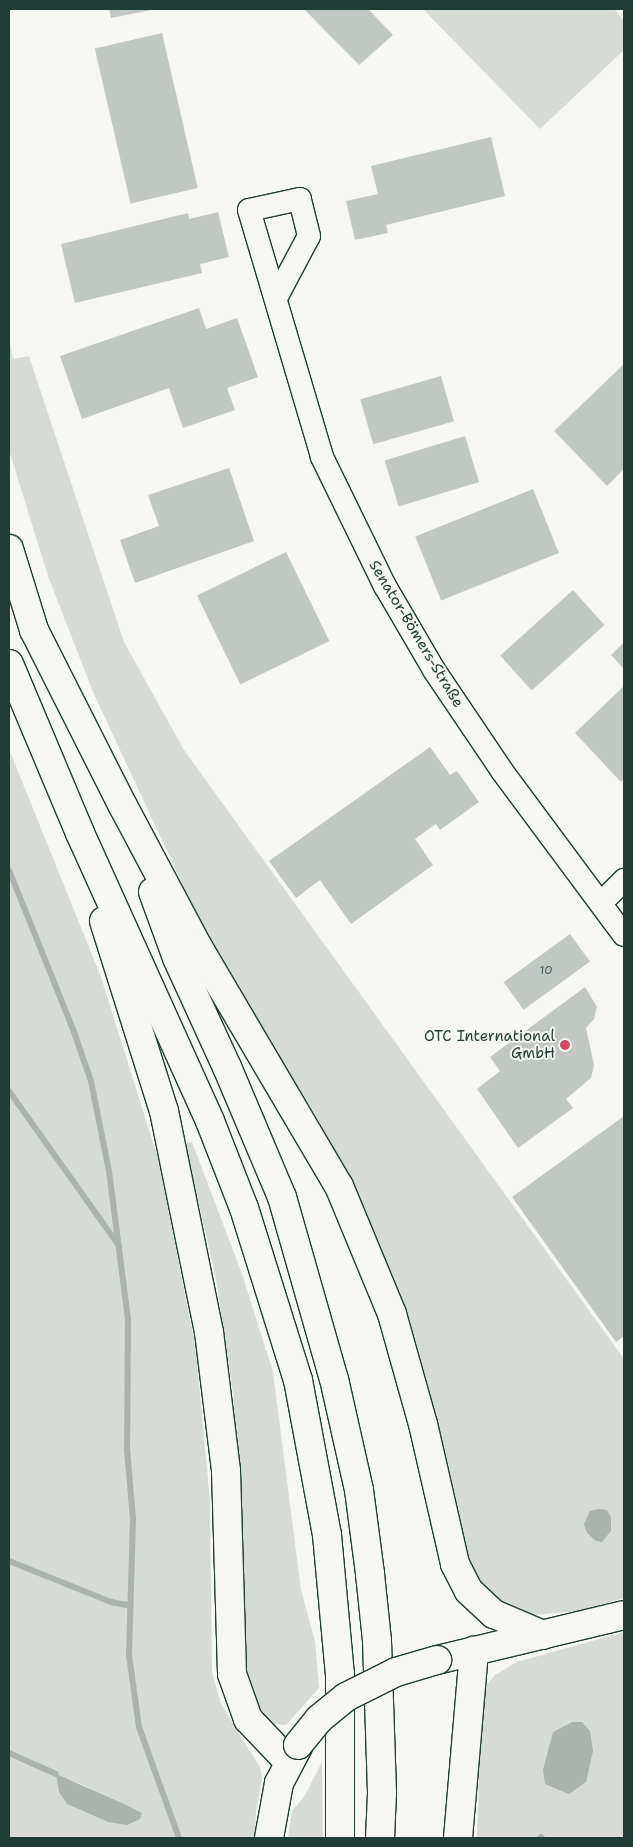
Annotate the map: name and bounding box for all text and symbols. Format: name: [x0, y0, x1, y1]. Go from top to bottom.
street label: Senator-Bömers-Straße: [365, 557, 467, 711]
house number: 10: [539, 964, 553, 978]
place label: OTC International GmbH: [424, 1027, 555, 1062]
marker: OTC International GmbH: [559, 1039, 571, 1051]

